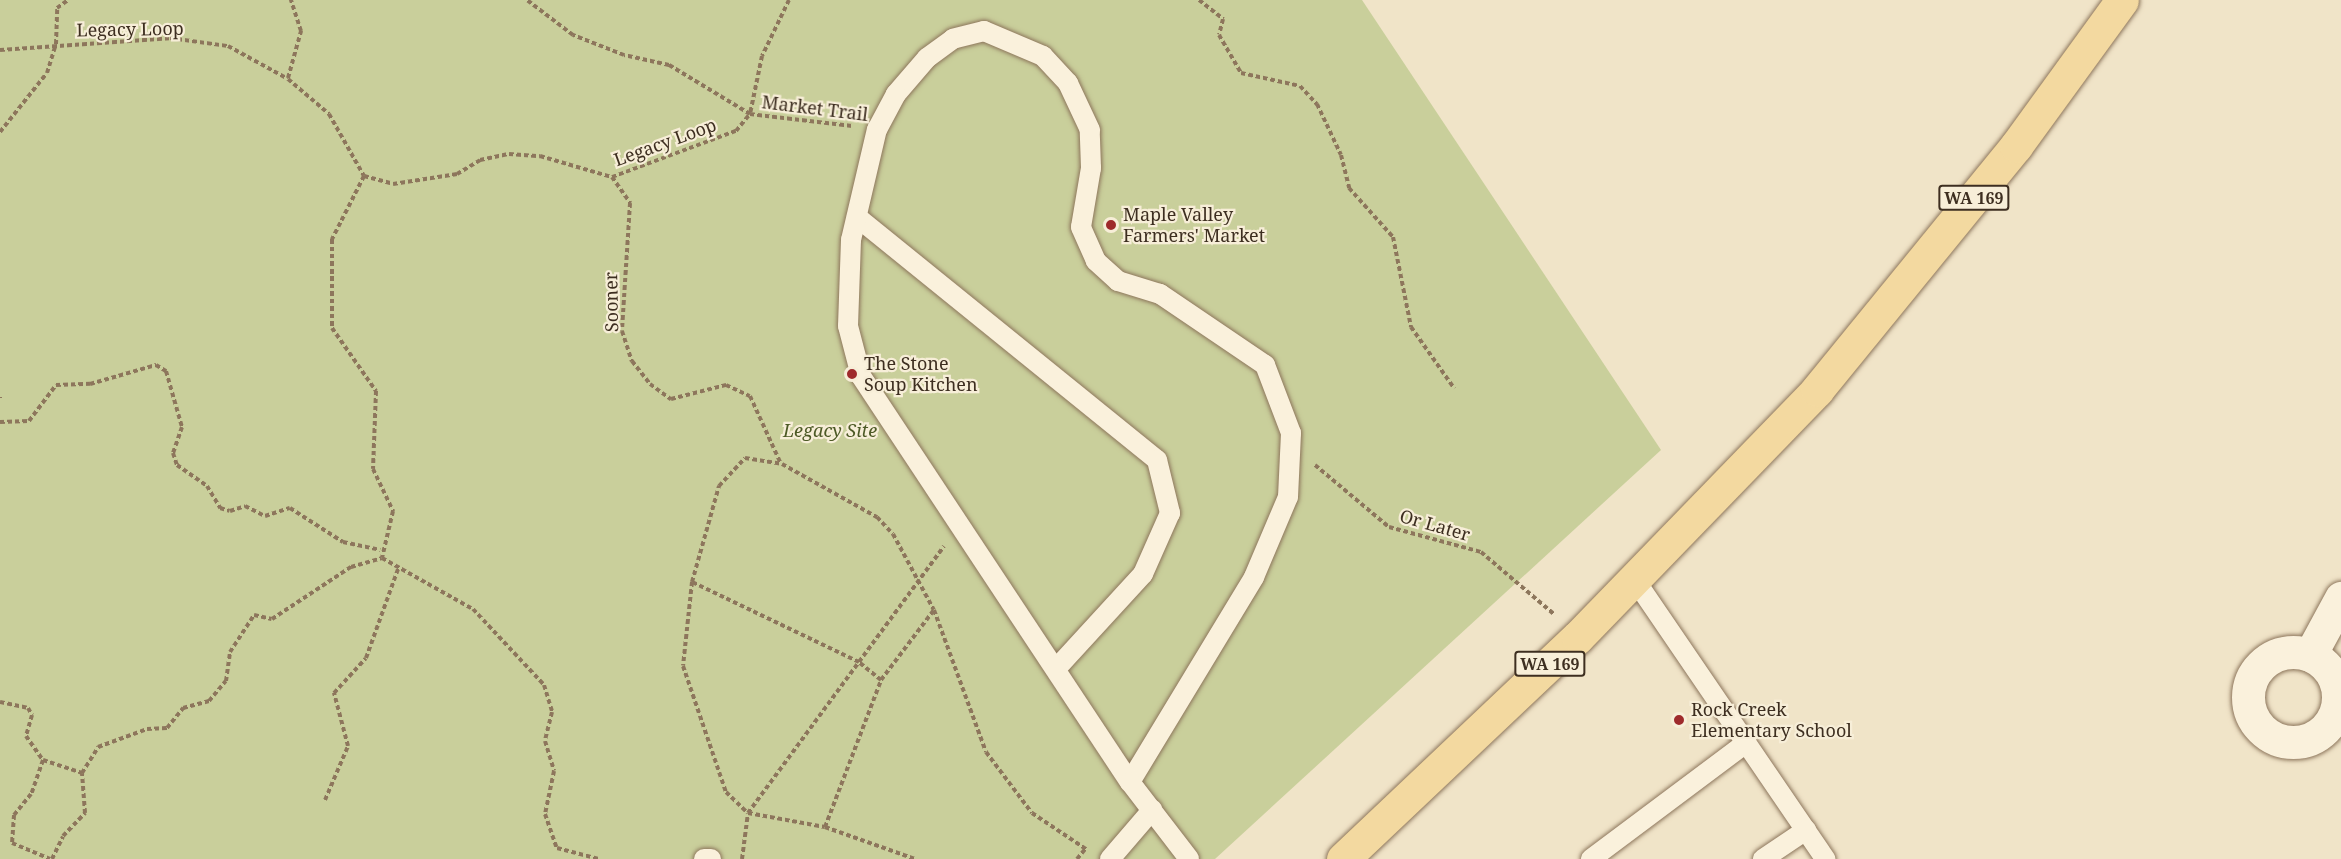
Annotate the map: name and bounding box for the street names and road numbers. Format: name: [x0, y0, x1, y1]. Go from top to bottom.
street label: Legacy Loop: [76, 17, 184, 41]
street label: Market Trail: [761, 91, 869, 125]
street label: Legacy Loop: [611, 113, 719, 171]
road number: WA 169: [1938, 185, 2010, 211]
street label: Sooner: [600, 272, 622, 332]
street label: Or Later: [1397, 505, 1473, 545]
road number: WA 169: [1514, 651, 1586, 677]

